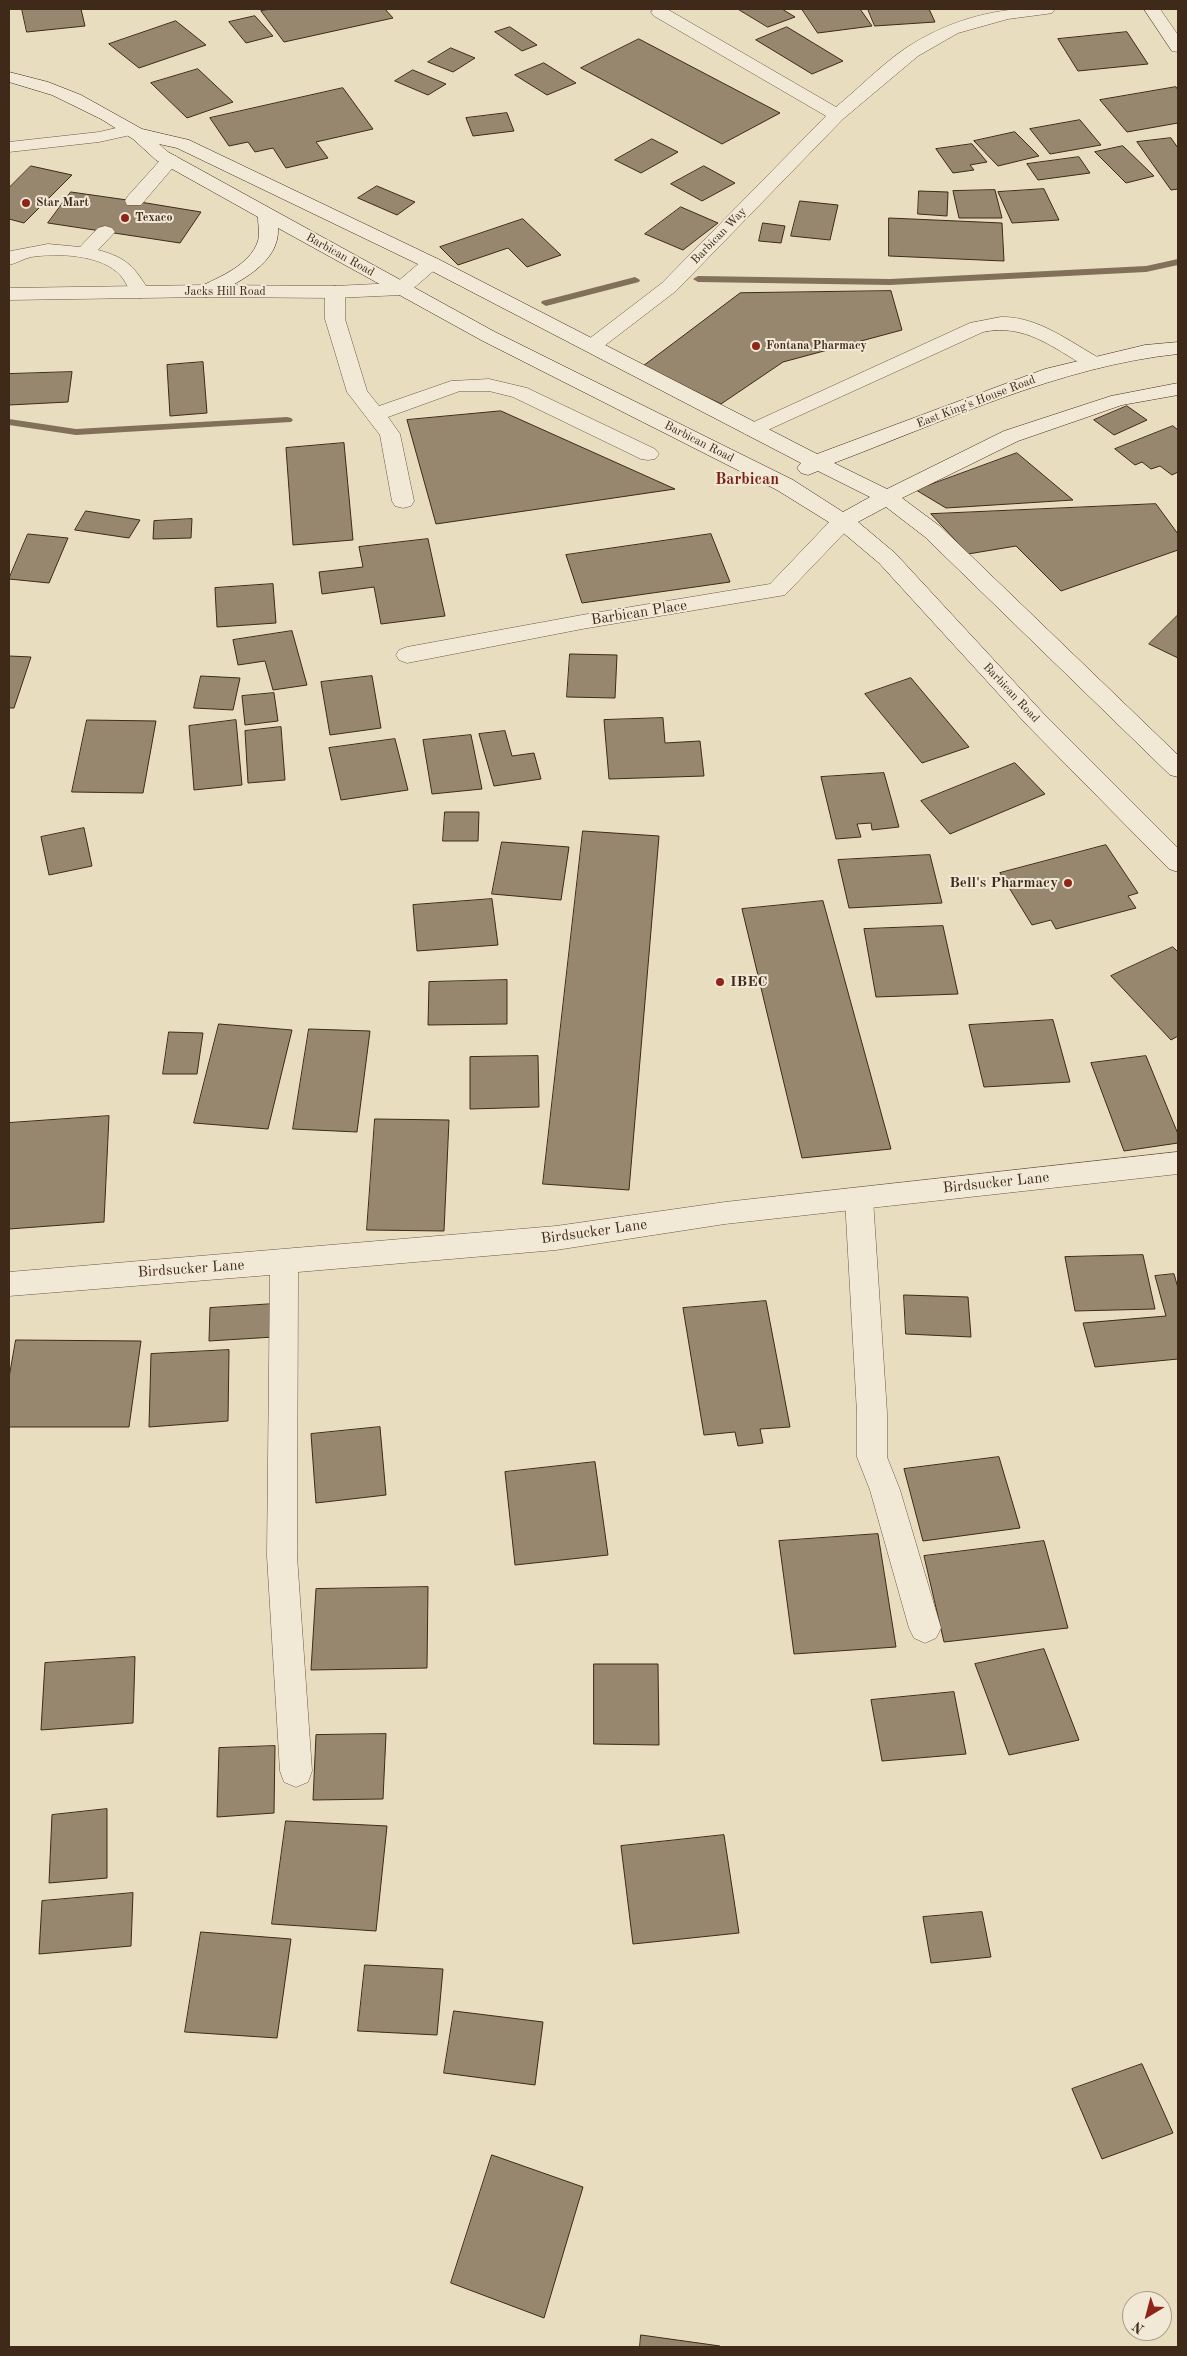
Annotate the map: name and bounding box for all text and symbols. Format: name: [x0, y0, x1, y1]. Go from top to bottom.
place label: Star Mart: [36, 196, 89, 210]
marker: Star Mart: [20, 197, 32, 209]
street label: Barbican Way: [688, 205, 750, 267]
place label: Texaco: [135, 211, 172, 225]
marker: Texaco: [119, 212, 131, 224]
street label: Barbican Road: [303, 230, 377, 280]
street label: Jacks Hill Road: [184, 285, 266, 299]
place label: Fontana Pharmacy: [766, 339, 867, 353]
marker: Fontana Pharmacy: [750, 340, 762, 352]
street label: East King's House Road: [914, 373, 1038, 431]
street label: Barbican Road: [662, 418, 736, 466]
district label: Barbican: [715, 470, 779, 490]
street label: Barbican Place: [590, 597, 688, 629]
street label: Barbican Road: [980, 660, 1042, 726]
place label: Bell's Pharmacy: [949, 874, 1058, 892]
marker: Bell's Pharmacy: [1062, 877, 1074, 889]
place label: IBEC: [730, 973, 767, 991]
marker: IBEC: [714, 976, 726, 988]
street label: Birdsucker Lane: [942, 1168, 1050, 1198]
street label: Birdsucker Lane: [540, 1216, 648, 1248]
street label: Birdsucker Lane: [137, 1256, 245, 1282]
north arrow: [1122, 2291, 1172, 2341]
text: N: [1130, 2318, 1147, 2336]

